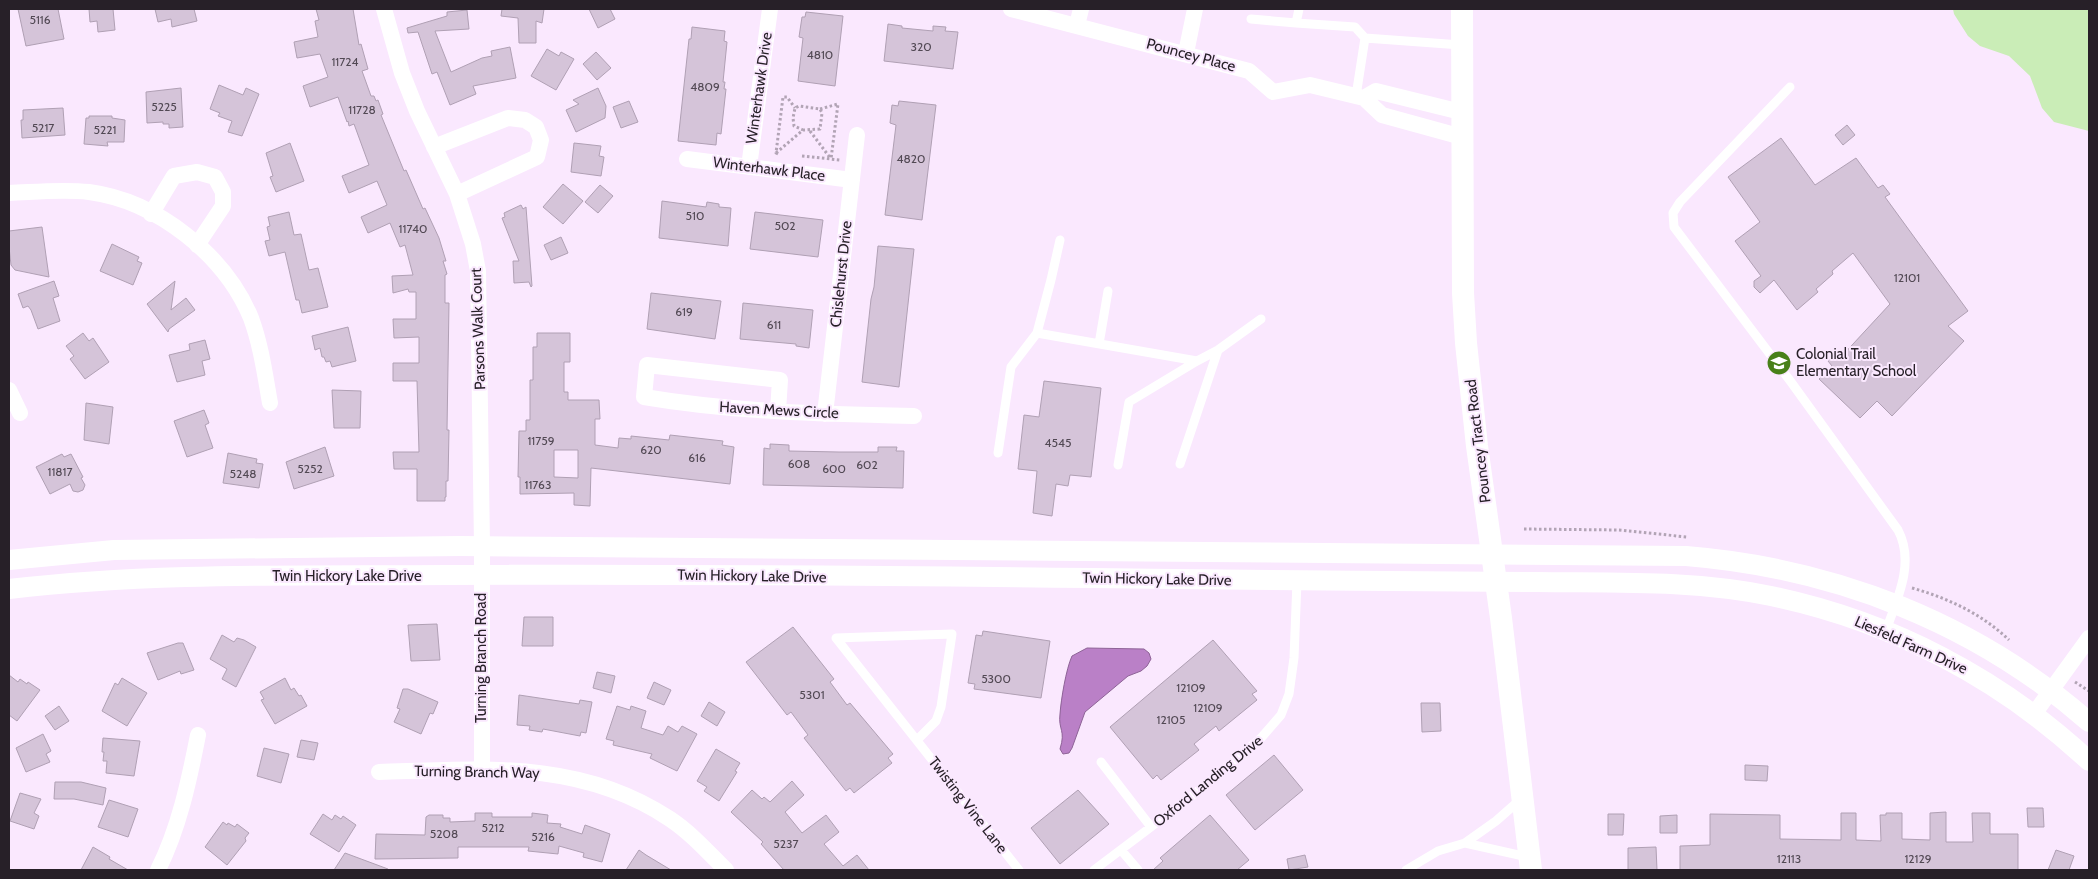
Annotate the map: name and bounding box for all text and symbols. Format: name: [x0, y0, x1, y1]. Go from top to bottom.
house number: 5116: [29, 12, 51, 27]
street label: Winterhawk Drive: [742, 31, 776, 145]
street label: Pouncey Place: [1144, 34, 1238, 76]
house number: 320: [910, 39, 932, 54]
house number: 4810: [807, 47, 833, 62]
house number: 11724: [331, 54, 359, 69]
house number: 4809: [690, 79, 720, 94]
house number: 5225: [151, 99, 177, 114]
house number: 11728: [348, 102, 376, 117]
house number: 5217: [32, 120, 54, 135]
house number: 5221: [94, 122, 116, 137]
house number: 4820: [897, 151, 925, 166]
street label: Winterhawk Place: [712, 153, 826, 185]
house number: 510: [686, 208, 704, 223]
house number: 502: [774, 218, 796, 233]
street label: Chislehurst Drive: [826, 220, 856, 328]
house number: 11740: [399, 221, 427, 236]
street label: Parsons Walk Court: [467, 268, 489, 390]
house number: 12101: [1894, 270, 1920, 285]
house number: 619: [675, 304, 693, 319]
house number: 611: [767, 317, 781, 332]
place label: Colonial Trail Elementary School: [1796, 345, 1917, 380]
school or university icon: Colonial Trail Elementary School: [1766, 350, 1792, 376]
street label: Pouncey Tract Road: [1461, 378, 1495, 504]
street label: Haven Mews Circle: [719, 398, 839, 422]
house number: 11759: [527, 433, 555, 448]
house number: 4545: [1045, 435, 1071, 450]
house number: 620: [640, 442, 662, 457]
house number: 616: [688, 450, 706, 465]
house number: 608: [788, 456, 810, 471]
house number: 602: [856, 457, 878, 472]
house number: 5252: [297, 461, 323, 476]
house number: 600: [822, 461, 846, 476]
house number: 11817: [47, 464, 73, 479]
house number: 5248: [230, 466, 257, 481]
house number: 11763: [525, 477, 551, 492]
street label: Twin Hickory Lake Drive: [677, 566, 827, 586]
street label: Twin Hickory Lake Drive: [272, 567, 422, 585]
street label: Twin Hickory Lake Drive: [1082, 569, 1232, 589]
street label: Turning Branch Road: [472, 593, 490, 723]
street label: Liesfeld Farm Drive: [1852, 612, 1970, 678]
house number: 5300: [981, 671, 1011, 686]
house number: 12109: [1176, 680, 1206, 695]
house number: 5301: [799, 687, 825, 702]
house number: 12109: [1193, 700, 1223, 715]
house number: 12105: [1157, 712, 1185, 727]
street label: Oxford Landing Drive: [1150, 731, 1266, 831]
street label: Twisting Vine Lane: [925, 753, 1012, 857]
street label: Turning Branch Way: [414, 762, 540, 782]
house number: 5212: [482, 820, 504, 835]
house number: 5208: [430, 826, 458, 841]
house number: 5216: [531, 829, 555, 844]
house number: 5237: [773, 836, 799, 851]
house number: 12113: [1777, 851, 1801, 866]
house number: 12129: [1904, 851, 1932, 866]

